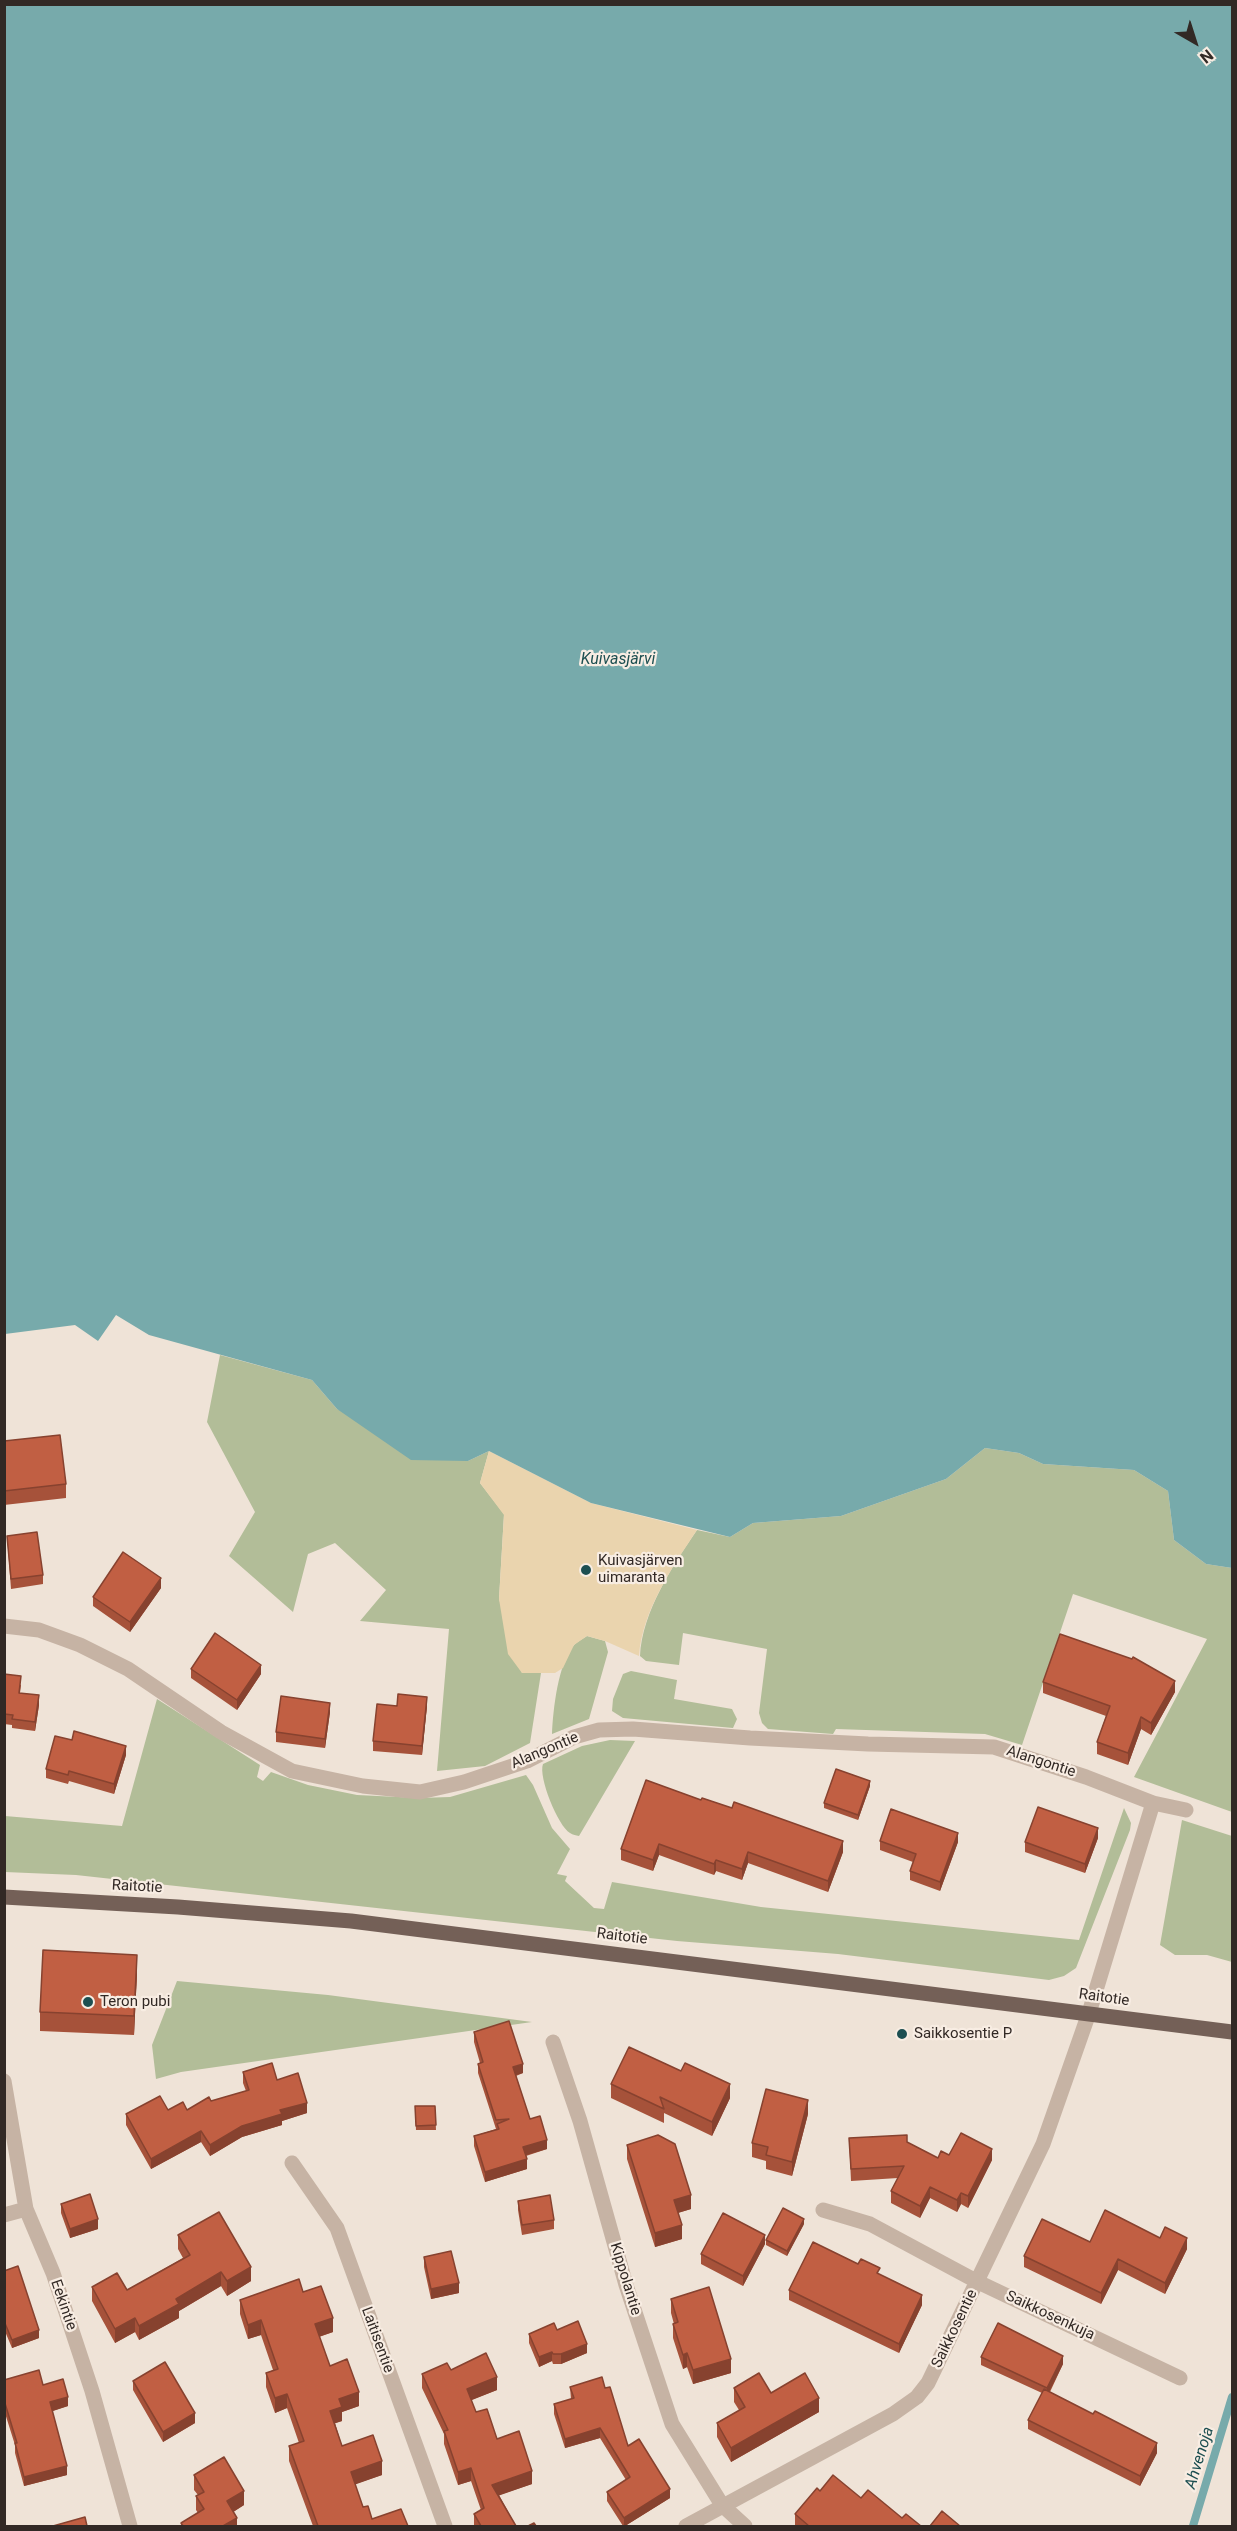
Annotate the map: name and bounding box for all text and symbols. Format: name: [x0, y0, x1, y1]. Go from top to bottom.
north arrow: [1165, 12, 1225, 72]
text: N: [1196, 45, 1217, 67]
water label: Kuivasjärvi: [581, 650, 655, 670]
place label: Kuivasjärven uimaranta: [598, 1552, 683, 1587]
marker: Kuivasjärven uimaranta: [579, 1563, 593, 1577]
street label: Alangontie: [509, 1729, 581, 1773]
street label: Alangontie: [1004, 1742, 1078, 1782]
street label: Raitotie: [111, 1877, 163, 1897]
street label: Raitotie: [596, 1925, 648, 1949]
street label: Raitotie: [1078, 1986, 1130, 2010]
place label: Teron pubi: [100, 1993, 170, 2011]
marker: Teron pubi: [81, 1995, 95, 2009]
place label: Saikkosentie P: [914, 2025, 1012, 2043]
marker: Saikkosentie P: [895, 2027, 909, 2041]
street label: Kippolantie: [605, 2240, 645, 2318]
street label: Eekintie: [46, 2277, 80, 2333]
street label: Saikkosentie: [928, 2287, 982, 2371]
street label: Saikkosenkuja: [1003, 2288, 1097, 2344]
street label: Laitisentie: [357, 2305, 397, 2375]
water label: Ahvenoja: [1181, 2425, 1219, 2491]

